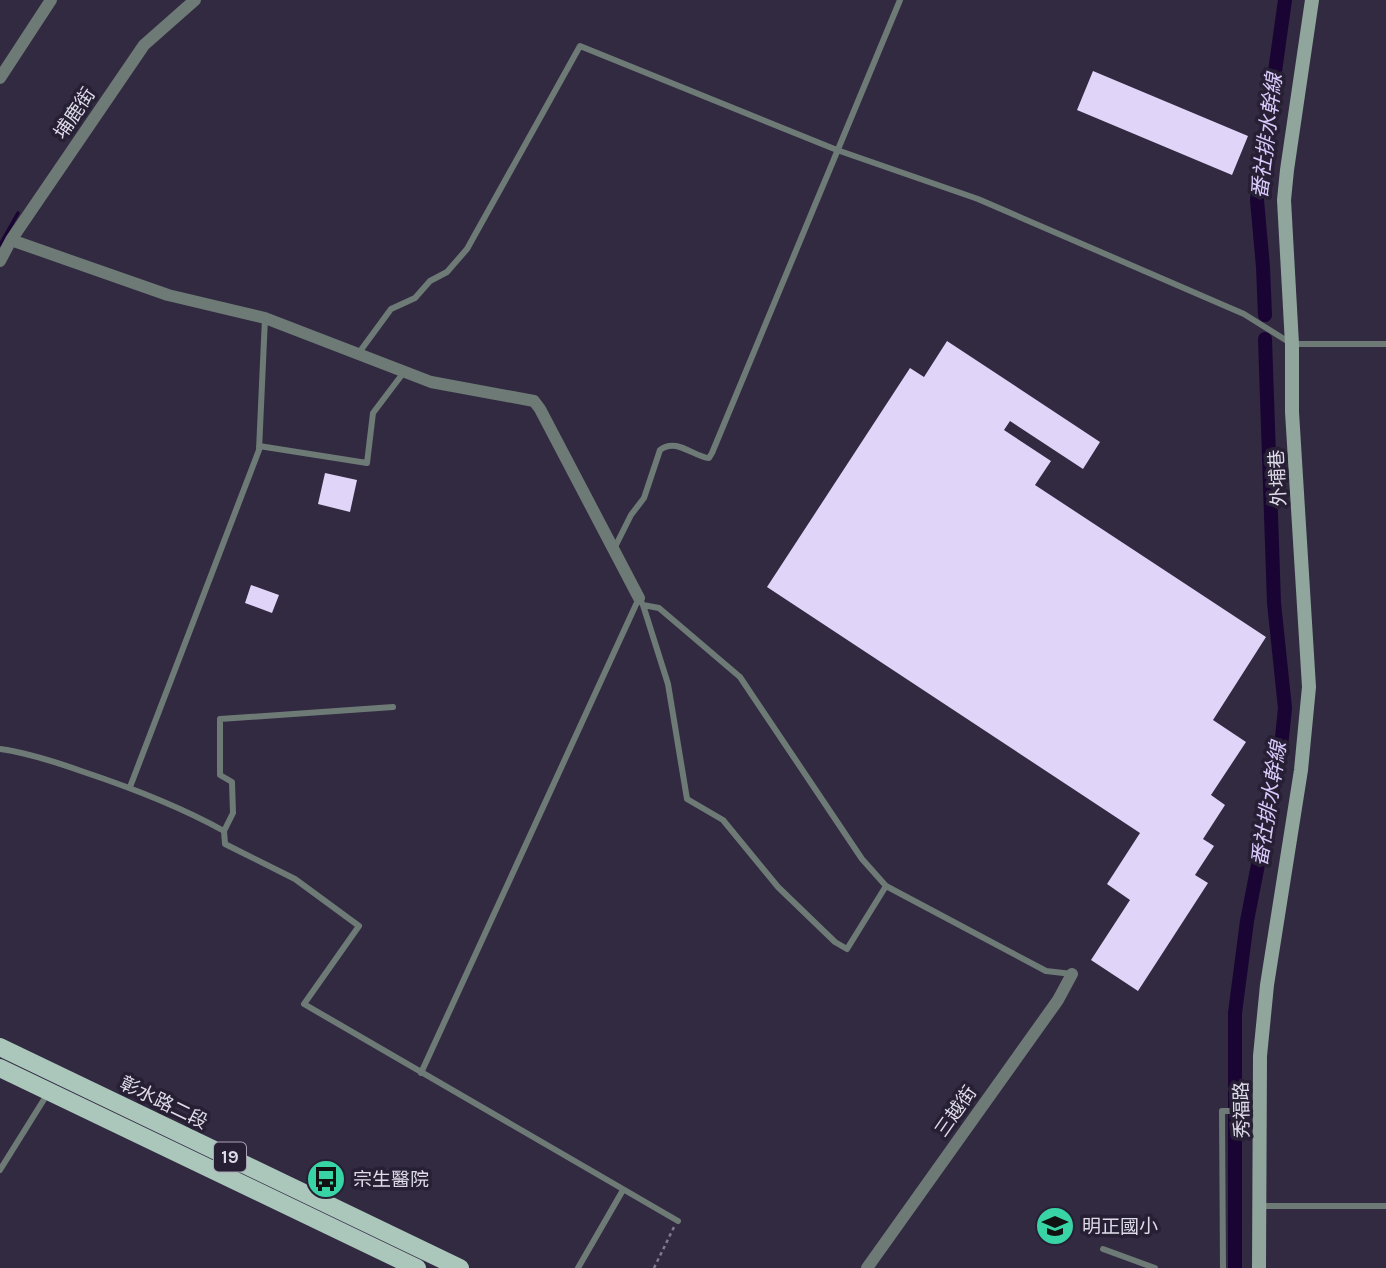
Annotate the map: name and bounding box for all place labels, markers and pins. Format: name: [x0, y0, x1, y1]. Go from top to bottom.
bus stop icon: 宗生醫院: [305, 1158, 347, 1200]
place label: 宗生醫院: [353, 1169, 429, 1191]
school or university icon: 明正國小: [1034, 1205, 1076, 1247]
place label: 明正國小: [1082, 1216, 1158, 1238]

